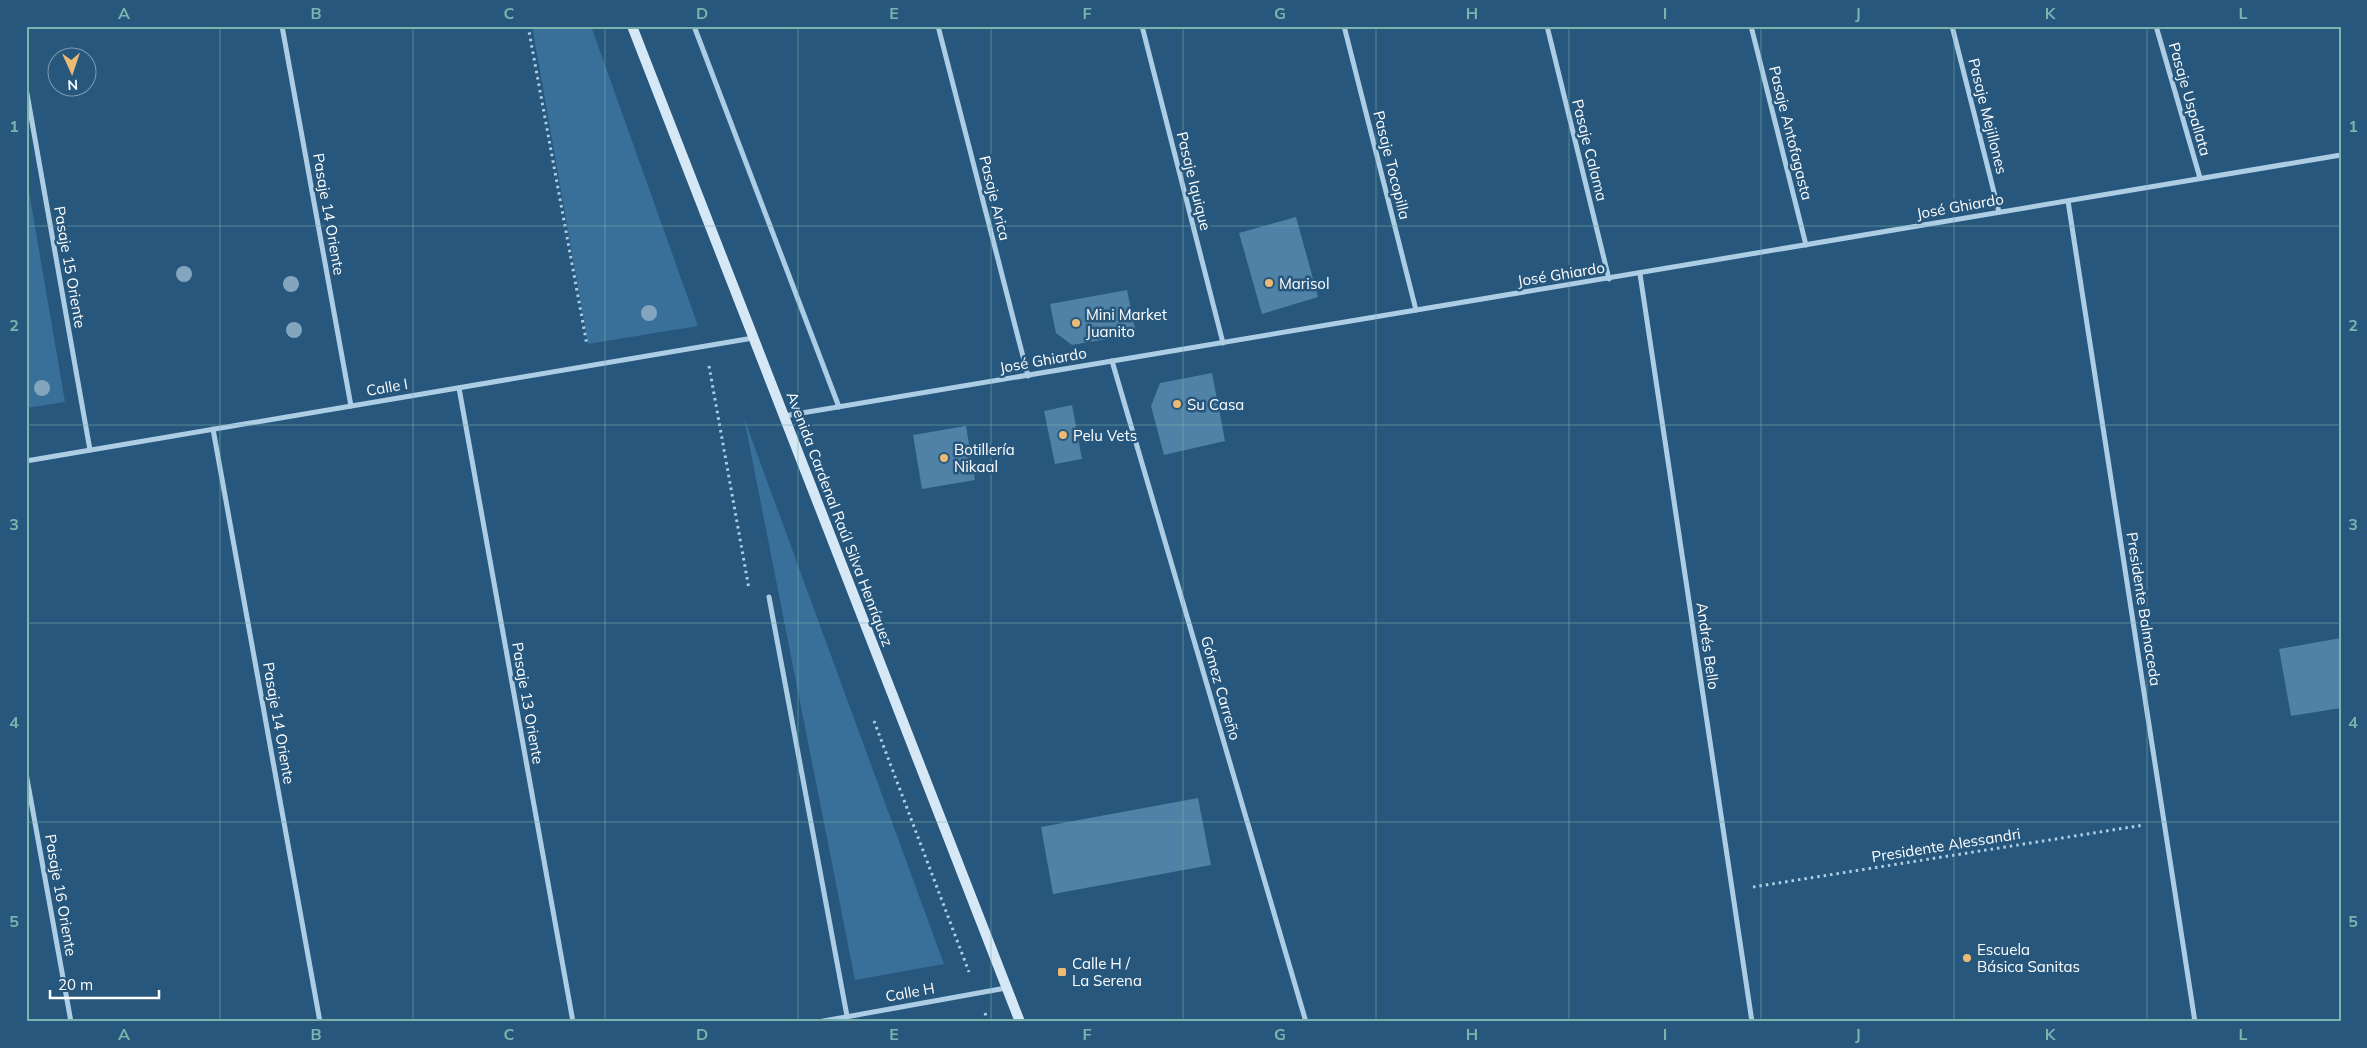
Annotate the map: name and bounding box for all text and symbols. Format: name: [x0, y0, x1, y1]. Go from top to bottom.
text: A: [118, 3, 130, 23]
text: B: [310, 3, 322, 23]
text: C: [504, 3, 515, 23]
text: D: [696, 3, 708, 23]
text: E: [889, 3, 899, 23]
text: F: [1082, 3, 1092, 23]
text: G: [1274, 3, 1286, 23]
text: H: [1466, 3, 1478, 23]
text: I: [1663, 3, 1667, 23]
text: J: [1855, 3, 1861, 23]
text: K: [2045, 3, 2057, 23]
text: L: [2239, 3, 2248, 23]
street label: Pasaje Uspallata: [2165, 40, 2215, 158]
north arrow: [48, 48, 98, 98]
street label: Pasaje Mejillones: [1964, 56, 2012, 176]
street label: Pasaje Antofagasta: [1765, 64, 1817, 202]
text: N: [67, 76, 78, 94]
street label: Pasaje Calama: [1568, 97, 1612, 203]
street label: Pasaje Tocopilla: [1369, 109, 1415, 221]
text: 1: [9, 116, 19, 136]
text: 1: [2348, 116, 2358, 136]
street label: Pasaje Iquique: [1173, 129, 1215, 233]
street label: Pasaje 14 Oriente: [309, 152, 349, 276]
street label: Pasaje Arica: [975, 154, 1015, 242]
street label: José Ghiardo: [1915, 189, 2005, 223]
street label: Pasaje 15 Oriente: [50, 205, 90, 329]
street label: José Ghiardo: [1516, 258, 1606, 290]
place label: Marisol: [1279, 274, 1329, 293]
marker: Marisol: [1263, 277, 1275, 289]
place label: Mini Market Juanito: [1086, 305, 1167, 341]
text: 2: [9, 315, 19, 335]
text: 2: [2348, 315, 2358, 335]
marker: Mini Market Juanito: [1070, 317, 1082, 329]
street label: José Ghiardo: [998, 343, 1088, 377]
street label: Calle I: [365, 374, 409, 400]
street label: Avenida Cardenal Raúl Silva Henríquez: [782, 389, 898, 649]
place label: Su Casa: [1187, 395, 1244, 414]
marker: Su Casa: [1171, 398, 1183, 410]
place label: Pelu Vets: [1073, 426, 1137, 445]
marker: Pelu Vets: [1057, 429, 1069, 441]
place label: Botillería Nikaal: [954, 440, 1015, 476]
marker: Botillería Nikaal: [938, 452, 950, 464]
text: 3: [9, 514, 19, 534]
text: 3: [2348, 514, 2358, 534]
street label: Presidente Balmaceda: [2122, 531, 2166, 687]
street label: Andrés Bello: [1692, 601, 1724, 691]
street label: Gómez Carreño: [1197, 634, 1245, 742]
street label: Pasaje 13 Oriente: [508, 641, 548, 765]
street label: Pasaje 14 Oriente: [259, 661, 299, 785]
text: 4: [9, 712, 19, 732]
text: 4: [2348, 712, 2358, 732]
street label: Presidente Alessandri: [1870, 824, 2022, 866]
street label: Pasaje 16 Oriente: [41, 833, 81, 957]
text: 5: [9, 911, 19, 931]
text: 5: [2348, 911, 2358, 931]
place label: Escuela Básica Sanitas: [1977, 940, 2080, 976]
marker: Escuela Básica Sanitas: [1961, 952, 1973, 964]
place label: Calle H / La Serena: [1072, 954, 1142, 990]
marker: Calle H / La Serena: [1056, 966, 1068, 978]
scale bar: [50, 968, 159, 1000]
text: 20 m: [58, 975, 93, 994]
street label: Calle H: [884, 978, 936, 1006]
text: A: [118, 1024, 130, 1044]
text: B: [310, 1024, 322, 1044]
text: C: [504, 1024, 515, 1044]
text: D: [696, 1024, 708, 1044]
text: E: [889, 1024, 899, 1044]
text: F: [1082, 1024, 1092, 1044]
text: G: [1274, 1024, 1286, 1044]
text: H: [1466, 1024, 1478, 1044]
text: I: [1663, 1024, 1667, 1044]
text: J: [1855, 1024, 1861, 1044]
text: K: [2045, 1024, 2057, 1044]
text: L: [2239, 1024, 2248, 1044]

